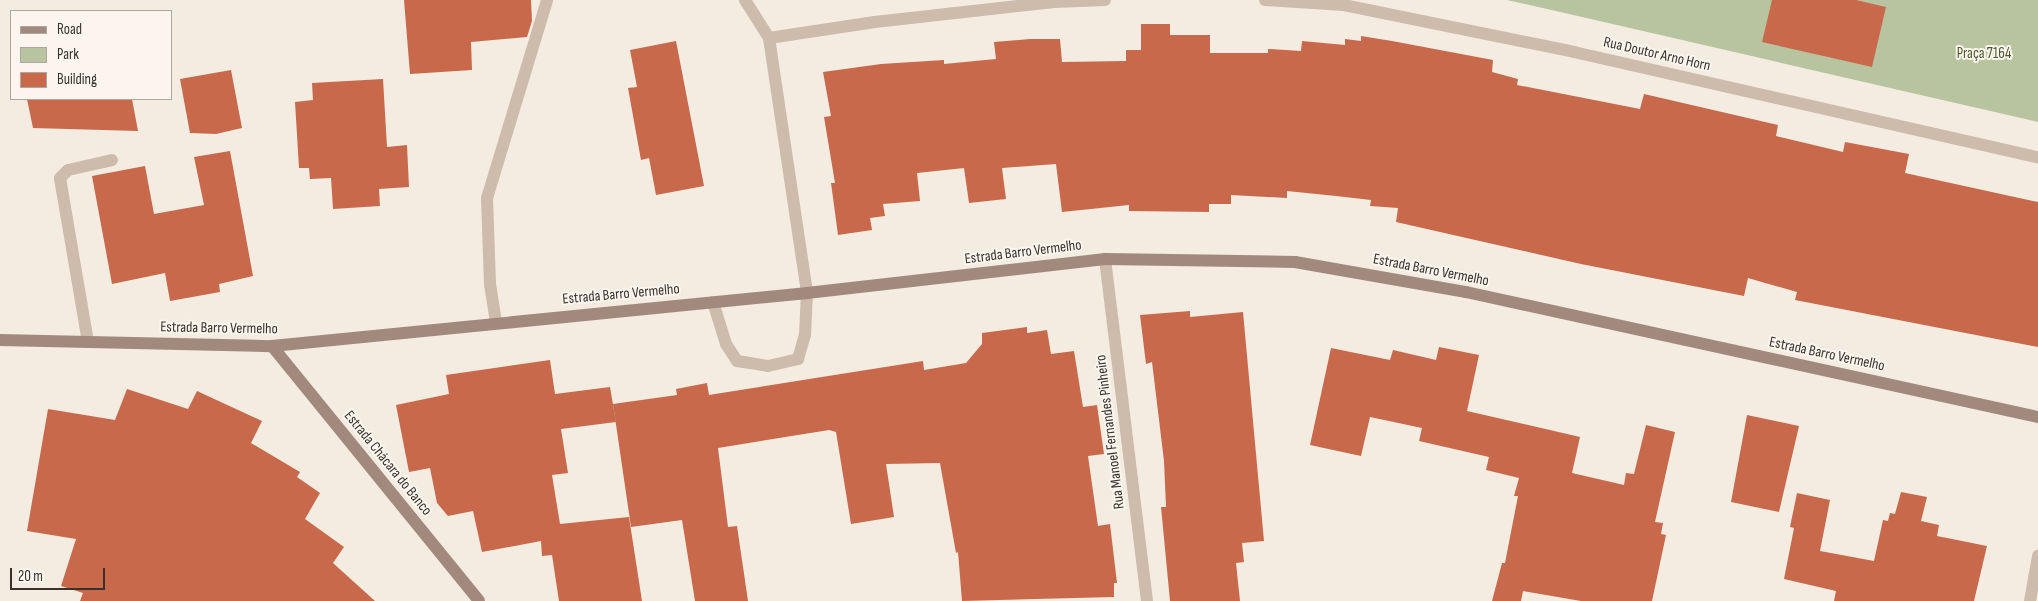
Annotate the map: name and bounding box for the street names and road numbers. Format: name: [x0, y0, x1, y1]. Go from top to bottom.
street label: Rua Doutor Arno Horn: [1602, 33, 1712, 75]
street label: Estrada Barro Vermelho: [964, 236, 1082, 268]
street label: Estrada Barro Vermelho: [1372, 250, 1490, 290]
street label: Estrada Barro Vermelho: [562, 280, 680, 308]
street label: Estrada Barro Vermelho: [160, 318, 278, 338]
street label: Estrada Barro Vermelho: [1768, 333, 1886, 375]
street label: Rua Manoel Fernandes Pinheiro: [1092, 354, 1128, 510]
street label: Estrada Chácara do Banco: [340, 407, 436, 519]

